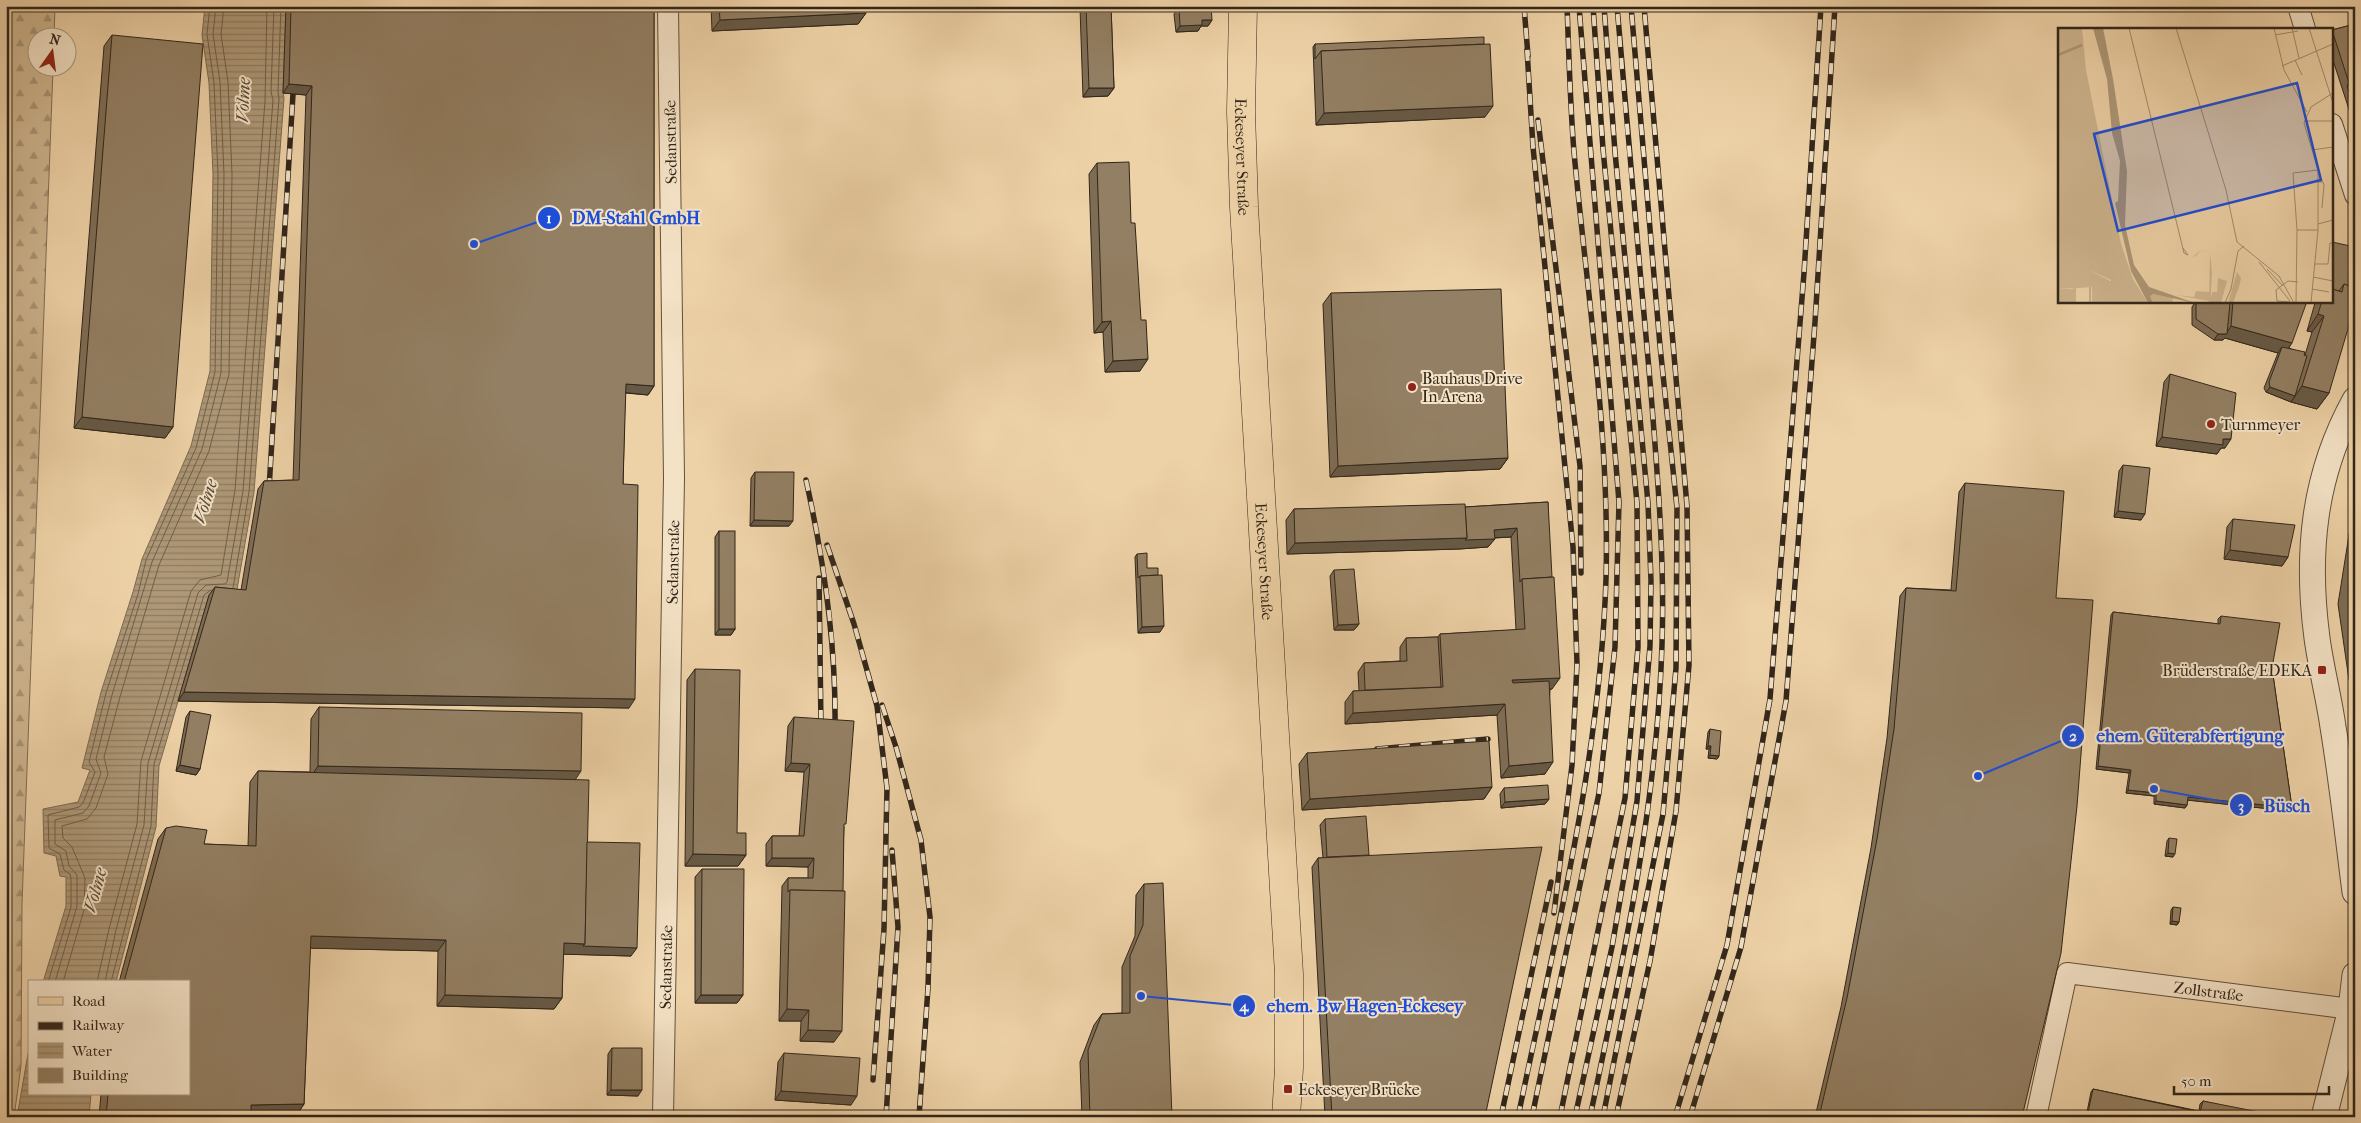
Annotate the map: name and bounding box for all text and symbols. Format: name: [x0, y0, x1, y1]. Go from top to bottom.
north arrow: [28, 28, 78, 78]
inset map: [2058, 28, 2334, 302]
text: N: [48, 30, 63, 49]
water label: Volme: [232, 76, 255, 123]
street label: Eckeseyer Straße: [1231, 98, 1253, 216]
street label: Sedanstraße: [660, 100, 681, 184]
callout: DM-Stahl GmbH: [537, 201, 711, 234]
text: DM-Stahl GmbH: [572, 208, 701, 229]
text: 1: [546, 209, 552, 227]
place label: Bauhaus Drive In Arena: [1422, 369, 1523, 406]
marker: Bauhaus Drive In Arena: [1406, 381, 1418, 393]
place label: Turnmeyer: [2221, 415, 2301, 434]
marker: Turnmeyer: [2205, 418, 2217, 430]
water label: Volme: [189, 476, 222, 526]
street label: Eckeseyer Straße: [1251, 502, 1277, 621]
street label: Sedanstraße: [663, 520, 683, 604]
place label: Brüderstraße/EDEKA: [2162, 661, 2313, 680]
marker: Brüderstraße/EDEKA: [2316, 664, 2328, 676]
callout: ehem. Güterabfertigung: [2061, 719, 2294, 752]
text: ehem. Güterabfertigung: [2096, 726, 2285, 747]
text: 2: [2069, 727, 2077, 745]
callout: Büsch: [2228, 789, 2320, 822]
text: Büsch: [2264, 796, 2311, 817]
text: 3: [2238, 797, 2244, 815]
water label: Volme: [80, 865, 112, 915]
street label: Sedanstraße: [656, 925, 676, 1009]
street label: Zollstraße: [2172, 978, 2245, 1005]
legend: [28, 980, 190, 1096]
callout: ehem. Bw Hagen-Eckesey: [1231, 990, 1473, 1023]
text: Road: [72, 992, 106, 1010]
text: ehem. Bw Hagen-Eckesey: [1267, 996, 1465, 1017]
text: 4: [1239, 997, 1250, 1015]
text: Railway: [72, 1016, 125, 1034]
text: Water: [71, 1042, 112, 1060]
scale bar: [2174, 1063, 2328, 1095]
text: Building: [72, 1066, 129, 1084]
text: 50 m: [2181, 1072, 2212, 1090]
place label: Eckeseyer Brücke: [1298, 1080, 1420, 1099]
marker: Eckeseyer Brücke: [1282, 1083, 1294, 1095]

